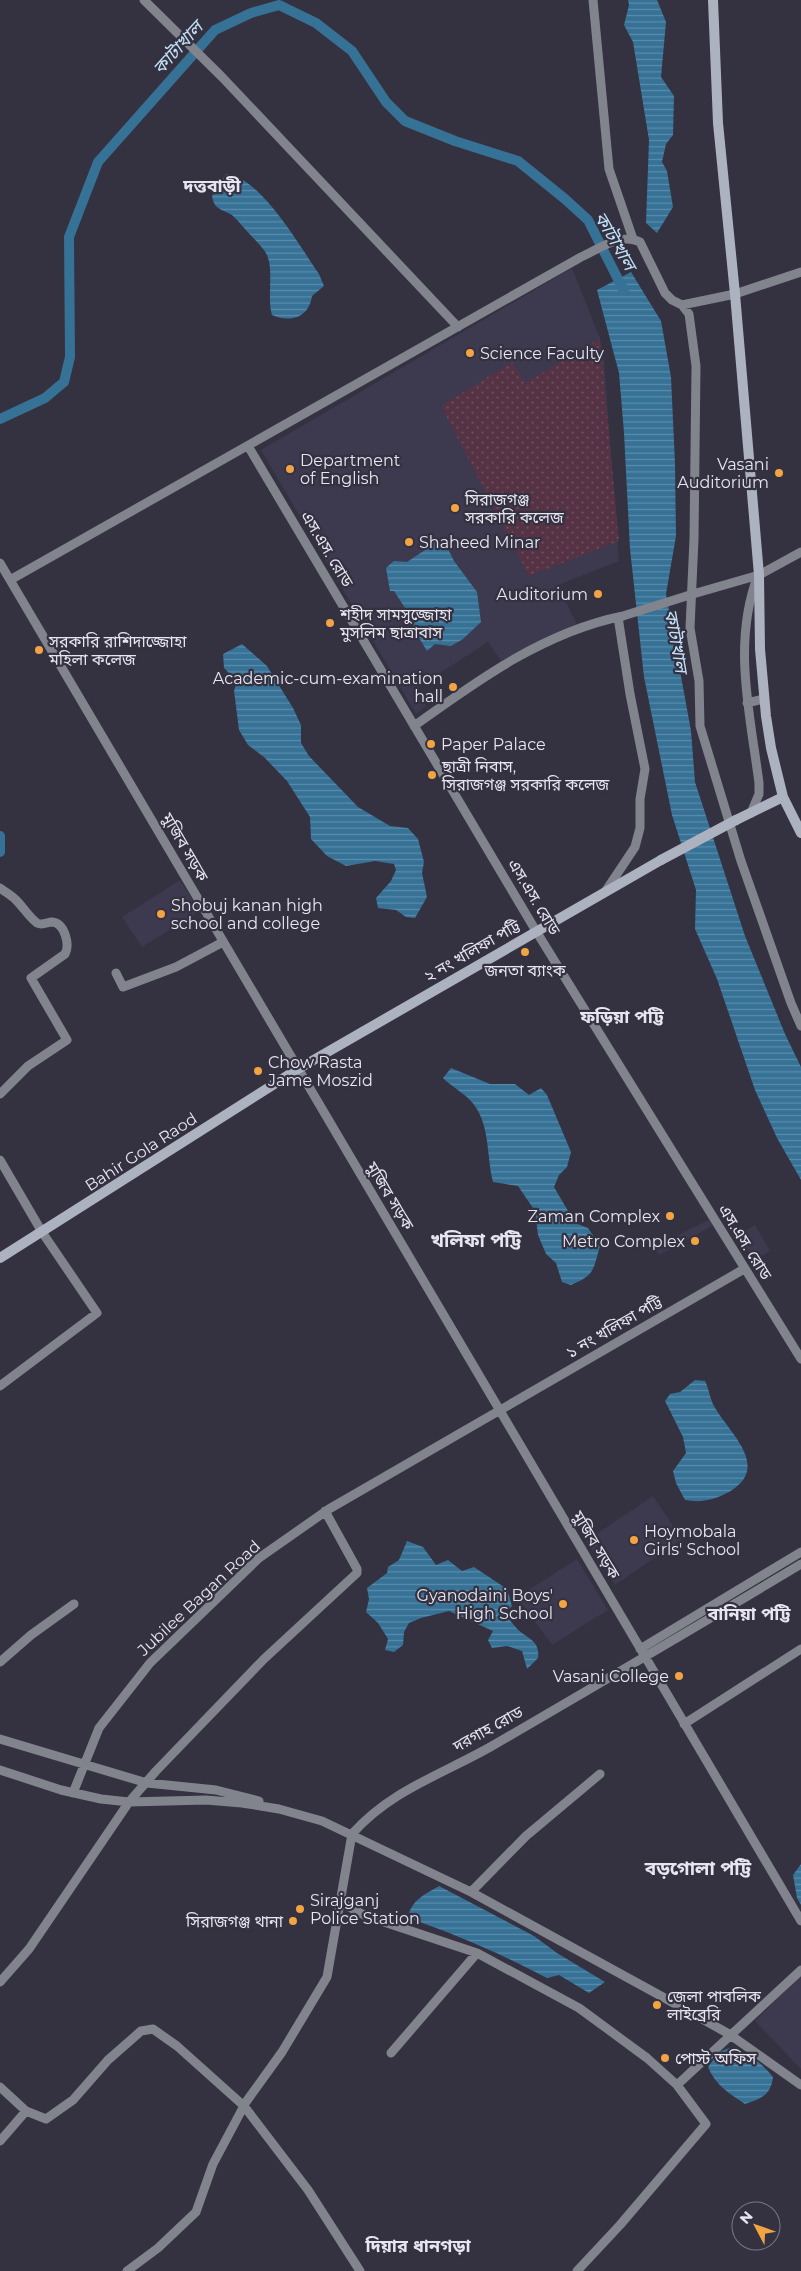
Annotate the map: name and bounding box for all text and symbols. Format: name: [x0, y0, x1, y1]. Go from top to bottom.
water label: কাটাখাল: [148, 14, 210, 79]
district label: দত্তবাড়ী: [182, 175, 242, 197]
water label: কাটাখাল: [590, 208, 642, 277]
place label: Science Faculty: [480, 344, 604, 363]
marker: Science Faculty: [464, 347, 476, 359]
place label: Department of English: [300, 451, 401, 488]
place label: Vasani Auditorium: [677, 455, 769, 492]
marker: Department of English: [284, 463, 296, 475]
marker: Vasani Auditorium: [773, 467, 785, 479]
place label: সিরাজগঞ্জ সরকারি কলেজ: [464, 490, 564, 527]
marker: সিরাজগঞ্জ সরকারি কলেজ: [449, 502, 461, 514]
street label: এস.এস. রোড: [297, 508, 357, 591]
place label: Shaheed Minar: [419, 533, 541, 552]
marker: Shaheed Minar: [403, 536, 415, 548]
place label: Auditorium: [496, 585, 588, 604]
marker: Auditorium: [592, 588, 604, 600]
place label: শহীদ সামসুজ্জোহা মুসলিম ছাত্রাবাস: [339, 605, 452, 642]
water label: কাটাখাল: [660, 608, 693, 678]
marker: শহীদ সামসুজ্জোহা মুসলিম ছাত্রাবাস: [324, 617, 336, 629]
place label: সরকারি রাশিদাজ্জোহা মহিলা কলেজ: [48, 632, 187, 669]
marker: সরকারি রাশিদাজ্জোহা মহিলা কলেজ: [33, 644, 45, 656]
place label: Academic-cum-examination hall: [213, 669, 443, 706]
marker: Academic-cum-examination hall: [447, 681, 459, 693]
place label: Paper Palace: [441, 735, 546, 754]
marker: Paper Palace: [425, 738, 437, 750]
place label: ছাত্রী নিবাস, সিরাজগঞ্জ সরকারি কলেজ: [441, 757, 610, 794]
marker: ছাত্রী নিবাস, সিরাজগঞ্জ সরকারি কলেজ: [426, 769, 438, 781]
street label: মুজিব সড়ক: [157, 809, 213, 886]
street label: এস.এস. রোড: [504, 856, 564, 939]
place label: Shobuj kanan high school and college: [171, 896, 323, 933]
marker: Shobuj kanan high school and college: [155, 908, 167, 920]
street label: ২ নং খলিফা পট্টি: [421, 915, 524, 986]
marker: জনতা ব্যাংক: [519, 946, 531, 958]
place label: জনতা ব্যাংক: [483, 961, 567, 980]
district label: ফড়িয়া পট্টি: [579, 1006, 665, 1028]
place label: Chow Rasta Jame Moszid: [267, 1053, 373, 1090]
marker: Chow Rasta Jame Moszid: [252, 1065, 264, 1077]
street label: Bahir Gola Raod: [82, 1109, 200, 1195]
street label: মুজিব সড়ক: [362, 1158, 418, 1234]
street label: এস.এস. রোড: [714, 1201, 776, 1284]
place label: Zaman Complex: [528, 1207, 660, 1226]
marker: Zaman Complex: [664, 1210, 676, 1222]
district label: খলিফা পট্টি: [431, 1229, 522, 1252]
place label: Metro Complex: [562, 1232, 685, 1251]
marker: Metro Complex: [689, 1235, 701, 1247]
street label: ১ নং খলিফা পট্টি: [563, 1291, 666, 1362]
street label: মুজিব সড়ক: [568, 1507, 624, 1583]
place label: Hoymobala Girls' School: [644, 1522, 740, 1559]
marker: Hoymobala Girls' School: [628, 1534, 640, 1546]
street label: Jubilee Bagan Road: [133, 1536, 264, 1660]
place label: Gyanodaini Boys' High School: [417, 1586, 553, 1623]
marker: Gyanodaini Boys' High School: [557, 1598, 569, 1610]
district label: বানিয়া পট্টি: [707, 1603, 791, 1625]
place label: Vasani College: [553, 1667, 669, 1686]
marker: Vasani College: [673, 1670, 685, 1682]
street label: দরগাহ রোড: [449, 1702, 527, 1756]
district label: বড়গোলা পট্টি: [644, 1857, 752, 1880]
place label: Sirajganj Police Station: [310, 1891, 420, 1928]
marker: Sirajganj Police Station: [294, 1903, 306, 1915]
place label: সিরাজগঞ্জ থানা: [185, 1912, 284, 1931]
marker: সিরাজগঞ্জ থানা: [287, 1915, 299, 1927]
place label: জেলা পাবলিক লাইব্রেরি: [666, 1987, 762, 2024]
marker: জেলা পাবলিক লাইব্রেরি: [651, 1999, 663, 2011]
place label: পোস্ট অফিস: [675, 2049, 757, 2068]
marker: পোস্ট অফিস: [659, 2052, 671, 2064]
north arrow: [731, 2201, 781, 2251]
text: N: [736, 2207, 757, 2228]
district label: দিয়ার ধানগড়া: [364, 2235, 471, 2257]

